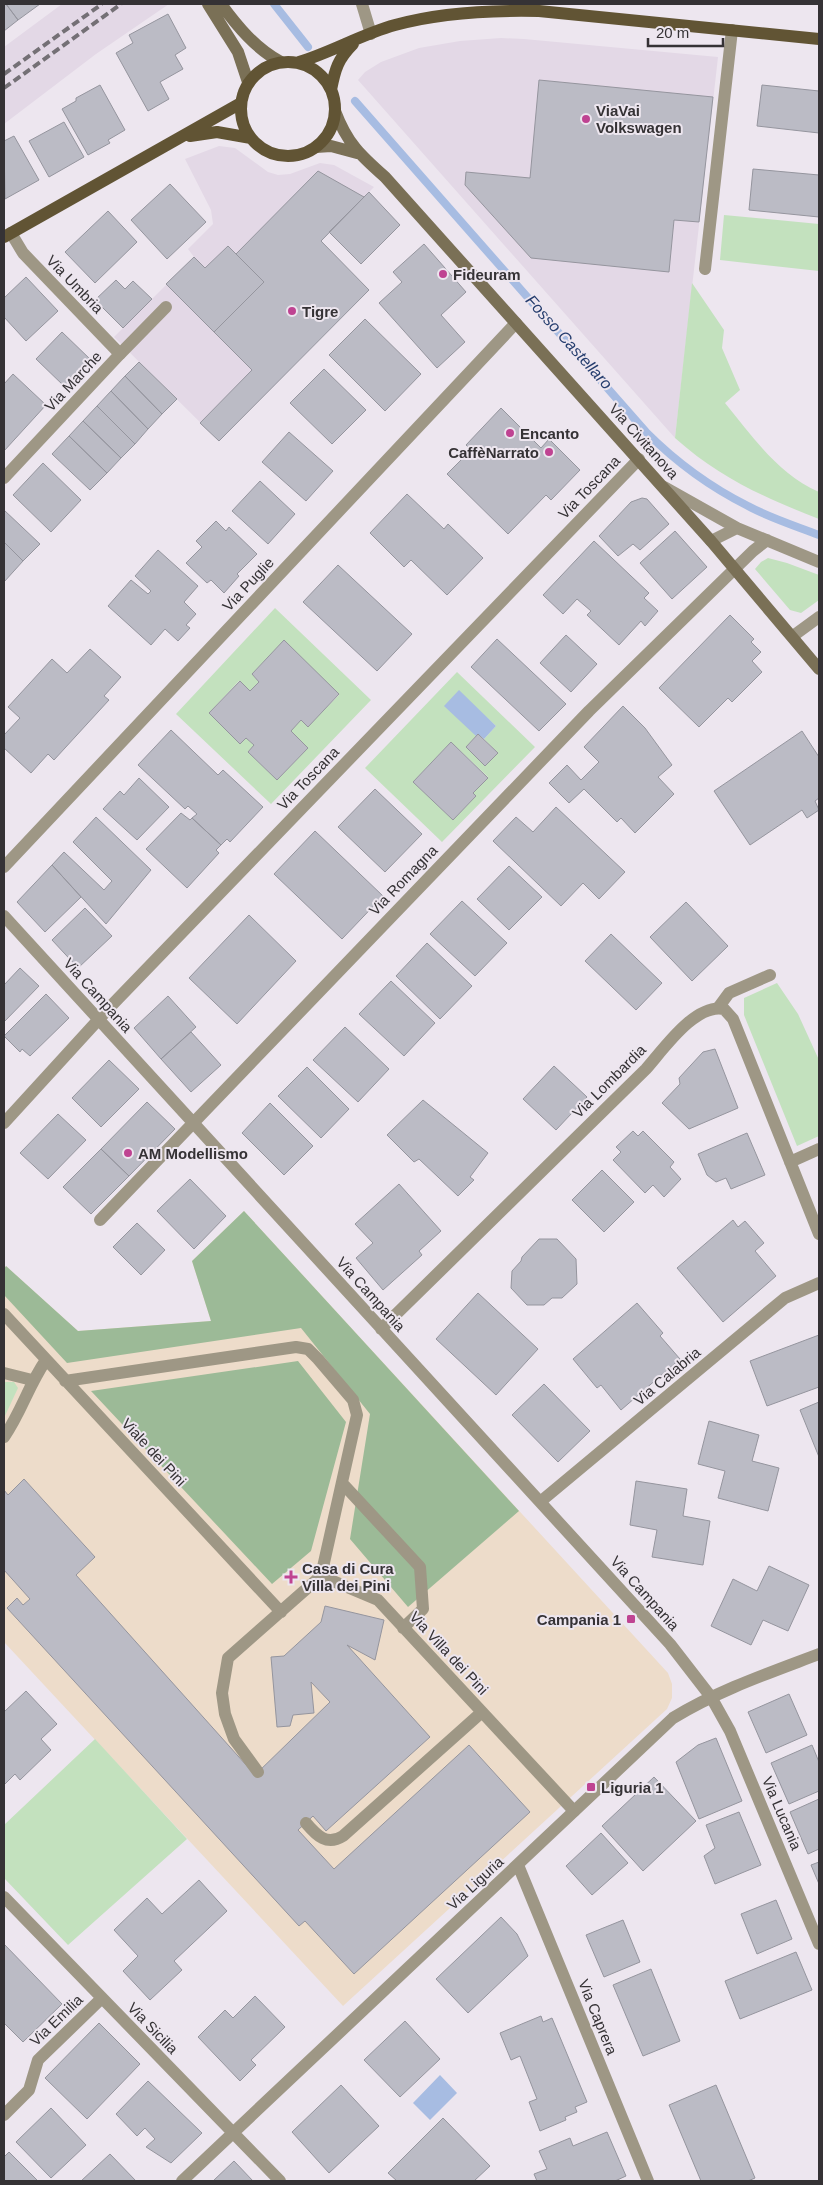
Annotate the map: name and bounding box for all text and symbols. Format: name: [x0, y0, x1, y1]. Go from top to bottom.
scale bar: [648, 15, 723, 47]
text: 20 m: [656, 24, 689, 41]
place label: ViaVai Volkswagen: [596, 102, 682, 136]
marker: ViaVai Volkswagen: [580, 113, 592, 125]
street label: Via Umbria: [43, 252, 107, 317]
place label: Fideuram: [453, 266, 521, 283]
marker: Fideuram: [437, 268, 449, 280]
water label: Fosso Castellaro: [523, 292, 616, 392]
place label: Tigre: [302, 303, 338, 320]
marker: Tigre: [286, 305, 298, 317]
street label: Via Marche: [41, 348, 105, 414]
street label: Via Civitanova: [606, 400, 683, 483]
place label: Encanto: [520, 425, 579, 442]
marker: Encanto: [504, 427, 516, 439]
place label: CaffèNarrato: [448, 444, 539, 461]
marker: CaffèNarrato: [543, 446, 555, 458]
street label: Via Toscana: [555, 451, 624, 522]
street label: Via Puglie: [219, 554, 277, 614]
street label: Via Toscana: [274, 742, 343, 813]
street label: Via Romagna: [365, 841, 441, 918]
street label: Via Campania: [60, 954, 136, 1036]
street label: Via Lombardia: [569, 1040, 650, 1121]
place label: AM Modellismo: [138, 1145, 248, 1162]
marker: AM Modellismo: [122, 1147, 134, 1159]
street label: Via Campania: [333, 1253, 409, 1335]
street label: Via Calabria: [630, 1343, 704, 1409]
street label: Viale dei Pini: [118, 1415, 190, 1489]
street label: Via Campania: [607, 1552, 683, 1634]
place label: Casa di Cura Villa dei Pini: [302, 1560, 394, 1594]
marker: Casa di Cura Villa dei Pini: [284, 1570, 298, 1584]
street label: Via Villa dei Pini: [406, 1608, 492, 1698]
place label: Campania 1: [537, 1611, 621, 1628]
marker: Campania 1: [625, 1613, 637, 1625]
street label: Via Lucania: [759, 1774, 805, 1853]
place label: Liguria 1: [601, 1779, 664, 1796]
marker: Liguria 1: [585, 1781, 597, 1793]
street label: Via Liguria: [443, 1852, 507, 1913]
street label: Via Caprera: [575, 1977, 621, 2058]
street label: Via Emilia: [26, 1990, 86, 2049]
street label: Via Sicilia: [124, 1999, 182, 2058]

